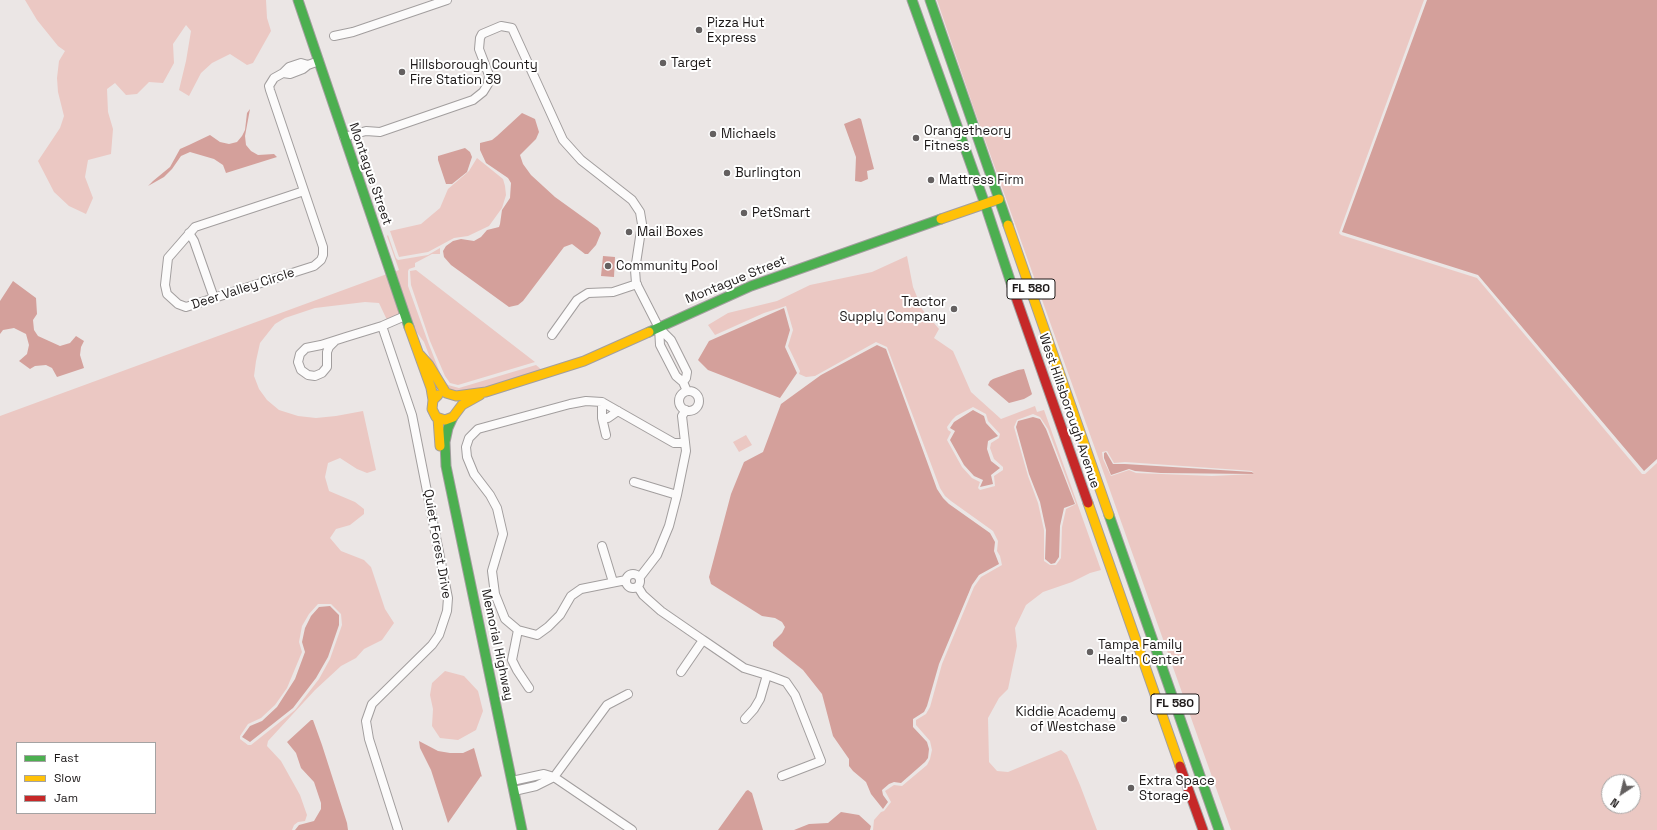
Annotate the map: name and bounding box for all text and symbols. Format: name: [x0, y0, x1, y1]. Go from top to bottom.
place label: Pizza Hut Express: [707, 15, 765, 46]
marker: Pizza Hut Express: [694, 25, 704, 35]
place label: Target: [671, 55, 711, 71]
place label: Hillsborough County Fire Station 39: [410, 57, 538, 88]
marker: Target: [658, 58, 668, 68]
marker: Hillsborough County Fire Station 39: [397, 67, 407, 77]
street label: Montague Street: [345, 121, 395, 227]
place label: Orangetheory Fitness: [924, 123, 1011, 154]
place label: Michaels: [721, 126, 776, 142]
marker: Michaels: [708, 129, 718, 139]
marker: Orangetheory Fitness: [911, 133, 921, 143]
place label: Burlington: [735, 165, 801, 181]
marker: Burlington: [722, 168, 732, 178]
place label: Mattress Firm: [939, 172, 1024, 188]
marker: Mattress Firm: [926, 175, 936, 185]
place label: PetSmart: [752, 205, 811, 221]
marker: PetSmart: [739, 208, 749, 218]
place label: Mail Boxes: [637, 224, 703, 240]
marker: Mail Boxes: [624, 227, 634, 237]
street label: Montague Street: [683, 253, 789, 307]
place label: Community Pool: [616, 258, 718, 274]
marker: Community Pool: [603, 261, 613, 271]
street label: Deer Valley Circle: [189, 265, 297, 313]
road number: FL 580: [1007, 279, 1055, 299]
place label: Tractor Supply Company: [840, 294, 946, 325]
marker: Tractor Supply Company: [949, 304, 959, 314]
street label: West Hillsborough Avenue: [1035, 332, 1103, 490]
street label: Quiet Forest Drive: [420, 488, 454, 600]
street label: Memorial Highway: [478, 588, 516, 702]
place label: Tampa Family Health Center: [1098, 637, 1184, 668]
marker: Tampa Family Health Center: [1085, 647, 1095, 657]
road number: FL 580: [1151, 694, 1199, 714]
place label: Kiddie Academy of Westchase: [1016, 704, 1116, 735]
marker: Kiddie Academy of Westchase: [1119, 714, 1129, 724]
legend: [16, 742, 156, 814]
text: Fast: [54, 750, 79, 766]
text: Slow: [54, 770, 81, 786]
place label: Extra Space Storage: [1139, 773, 1215, 804]
north arrow: [1601, 774, 1641, 814]
marker: Extra Space Storage: [1126, 783, 1136, 793]
text: Jam: [54, 790, 78, 806]
text: N: [1608, 795, 1622, 811]

